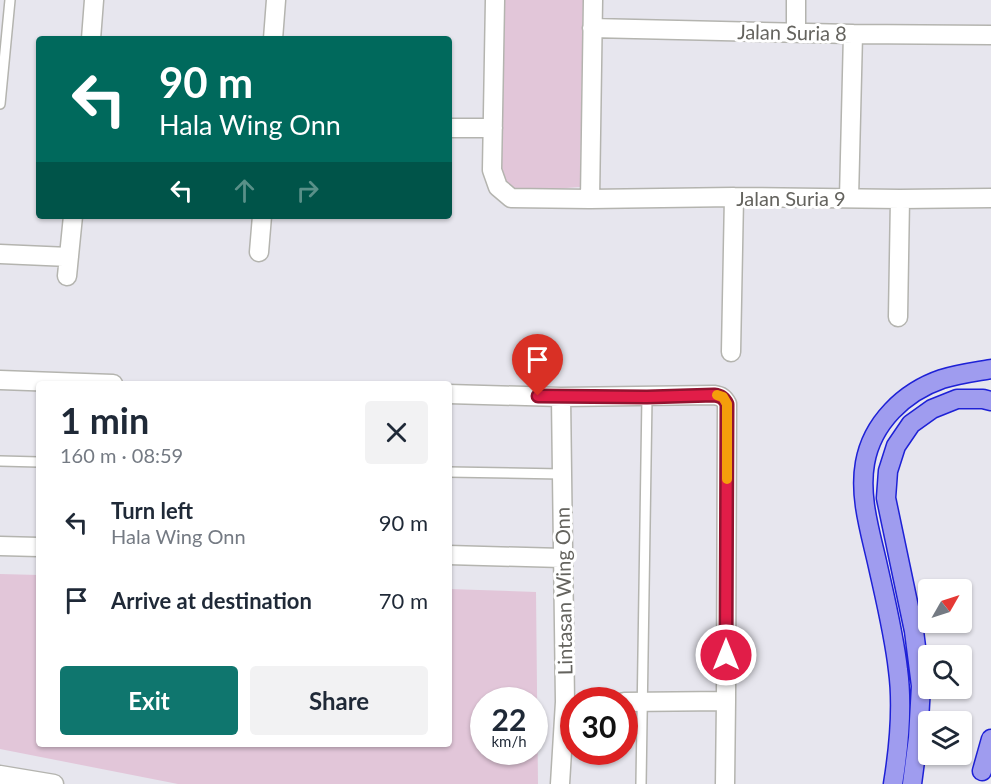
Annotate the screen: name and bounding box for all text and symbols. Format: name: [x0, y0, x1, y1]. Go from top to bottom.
street label: Jalan Suria 8: [737, 19, 847, 45]
text: 90 m: [159, 57, 253, 107]
icon: left: [60, 60, 138, 138]
text: Hala Wing Onn: [159, 108, 341, 141]
icon: left: [165, 174, 198, 207]
icon: ahead: [228, 174, 261, 207]
icon: right: [291, 174, 324, 207]
street label: Jalan Suria 9: [736, 186, 846, 210]
pin: [512, 334, 563, 396]
icon: arrive: [521, 343, 554, 376]
text: 1 min: [60, 398, 149, 442]
button: close: [365, 401, 428, 464]
text: 160 m · 08:59: [60, 443, 183, 467]
text: Turn left: [111, 497, 193, 524]
icon: left: [60, 506, 93, 539]
street label: Lintasan Wing Onn: [550, 507, 576, 675]
text: 90 m: [379, 509, 428, 536]
text: Hala Wing Onn: [111, 524, 246, 548]
north arrow: [918, 579, 972, 633]
map controls: [918, 579, 972, 765]
icon: arrive: [60, 584, 93, 617]
text: Arrive at destination: [111, 587, 312, 614]
text: 70 m: [379, 587, 428, 614]
position arrow: [694, 623, 758, 687]
button: search: [918, 645, 972, 699]
button: Exit: [60, 666, 238, 735]
button: Share: [250, 666, 428, 735]
speed limit sign: 30: [560, 687, 638, 765]
text: 22: [492, 701, 526, 737]
button: layers: [918, 711, 972, 765]
text: km/h: [491, 732, 527, 750]

